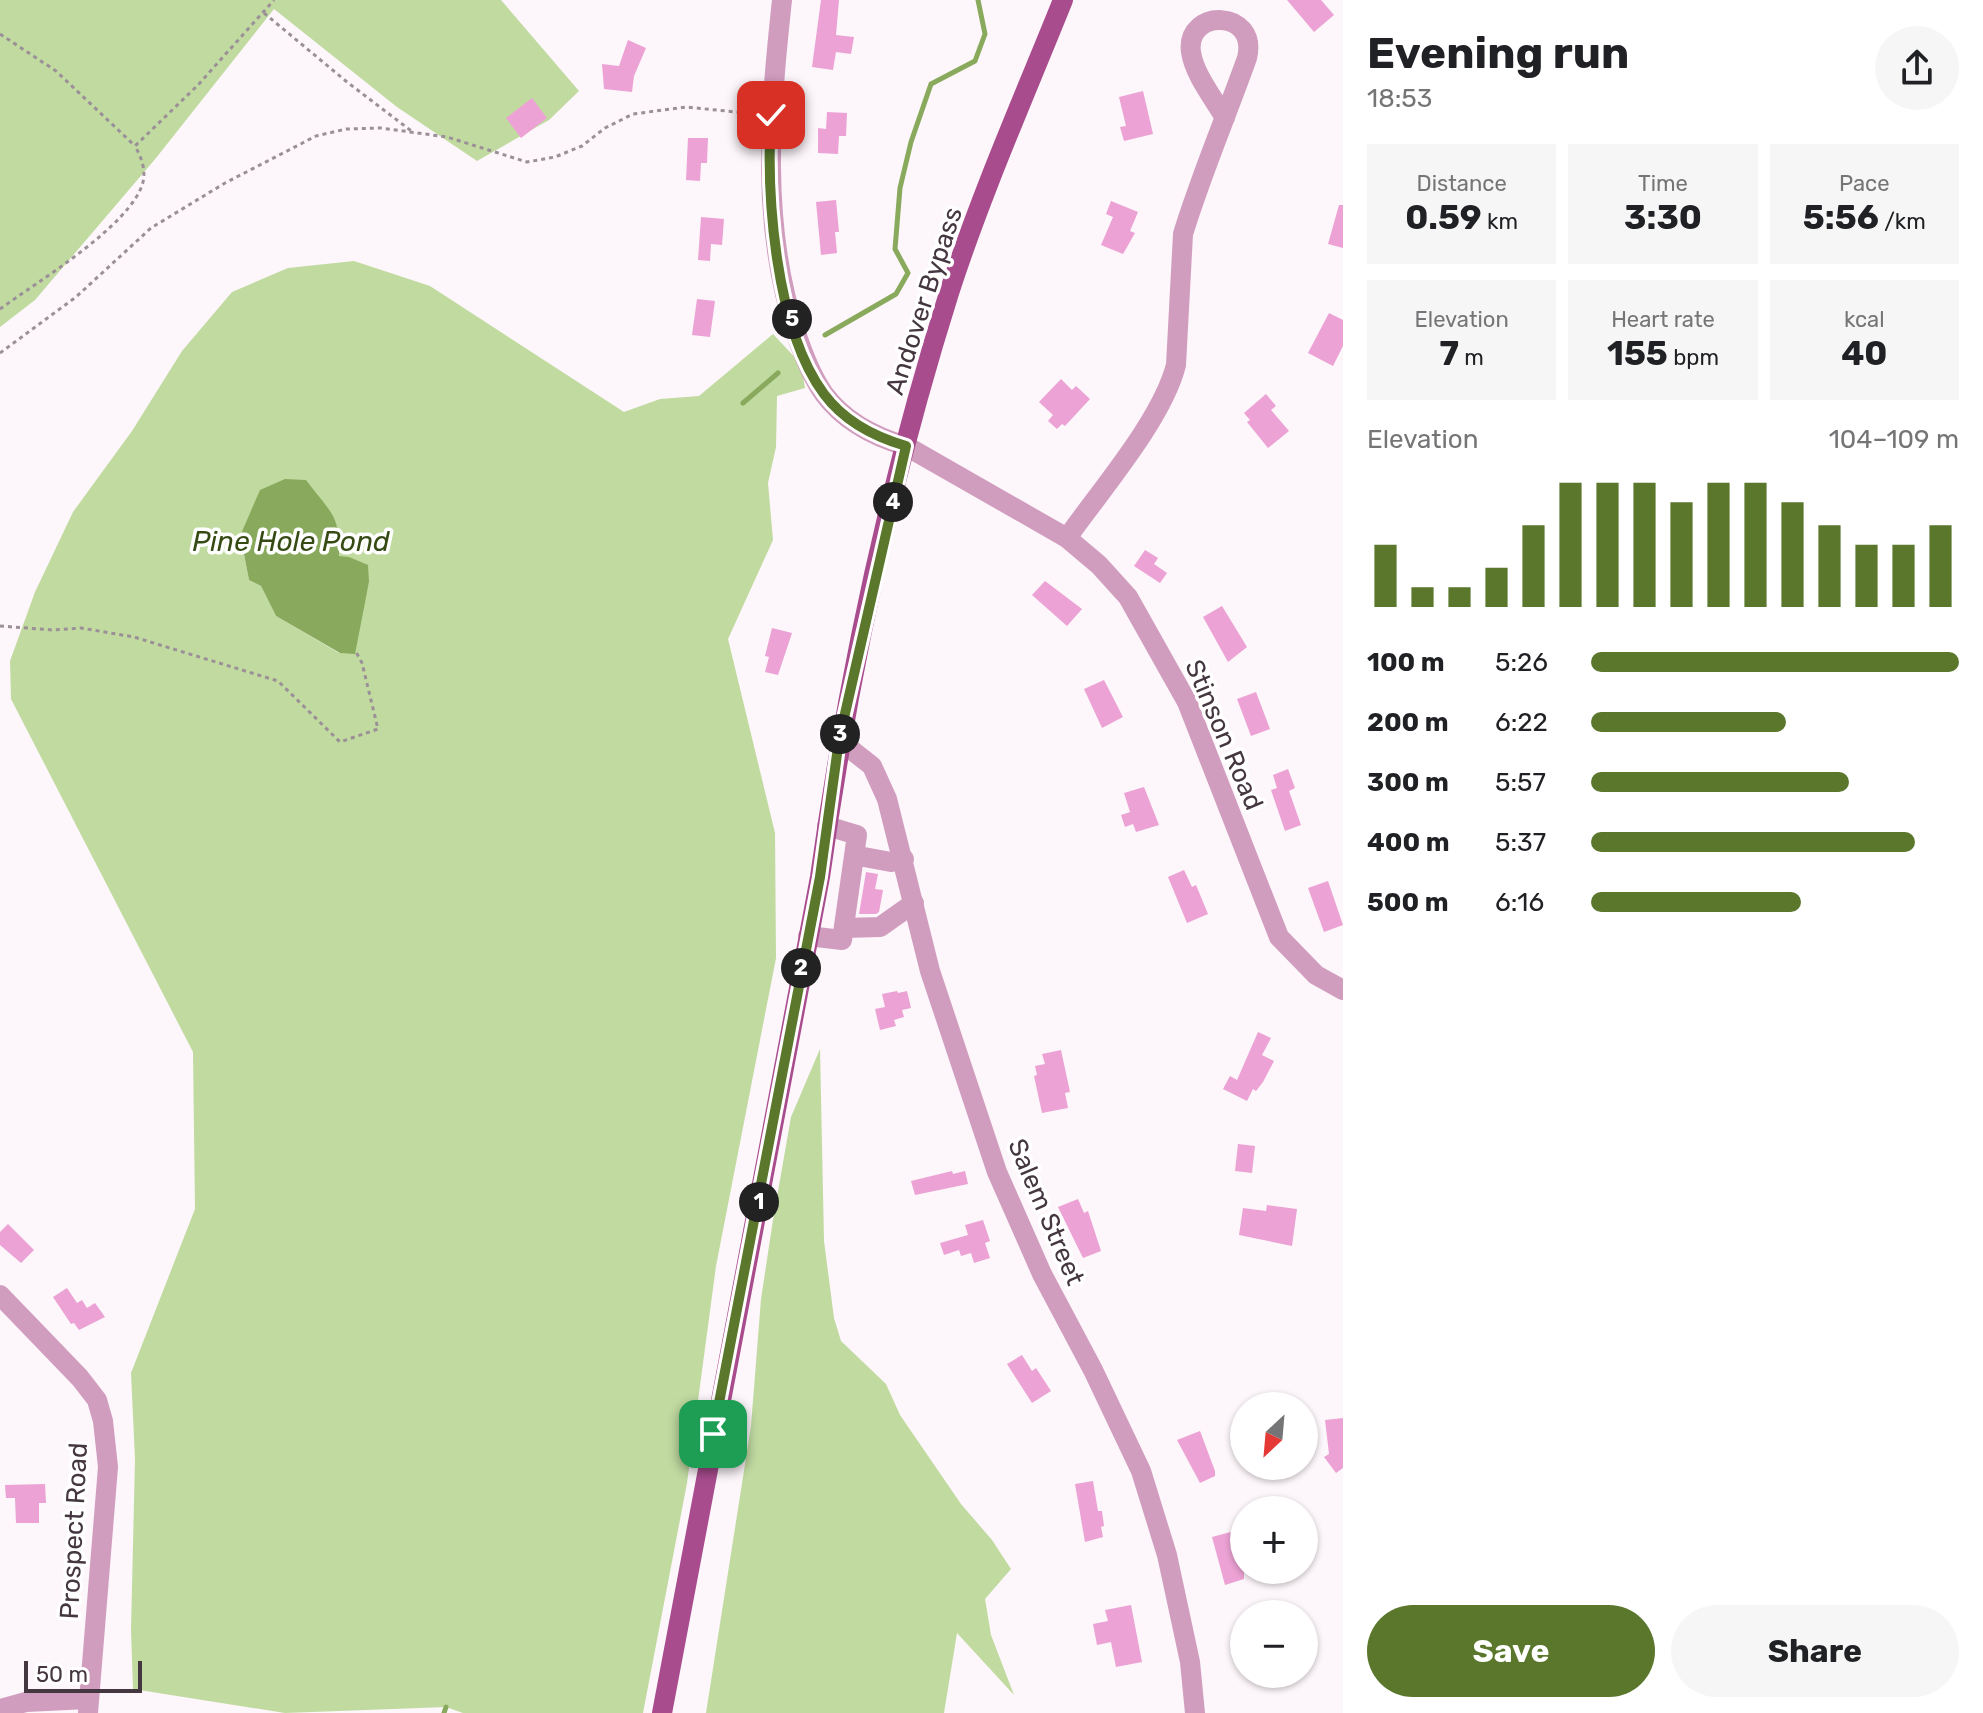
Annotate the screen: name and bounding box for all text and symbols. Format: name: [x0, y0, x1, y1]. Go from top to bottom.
button: share: [1875, 26, 1959, 110]
text: Evening run: [1367, 27, 1629, 79]
pin: [737, 81, 805, 149]
text: 18:53: [1367, 83, 1432, 114]
icon: check: [749, 93, 793, 137]
text: Distance: [1417, 170, 1507, 197]
text: Time: [1638, 170, 1688, 197]
text: Pace: [1839, 170, 1890, 197]
text: 0.59: [1405, 197, 1482, 238]
text: 3:30: [1624, 197, 1702, 238]
text: 5:56: [1803, 197, 1879, 238]
street label: Andover Bypass: [879, 203, 969, 399]
text: km: [1482, 208, 1518, 235]
text: /km: [1879, 208, 1926, 235]
pin: 5: [772, 299, 812, 339]
text: 5: [785, 305, 799, 332]
text: Elevation: [1415, 306, 1509, 333]
text: Heart rate: [1611, 306, 1715, 333]
text: kcal: [1844, 306, 1885, 333]
text: 7: [1439, 333, 1459, 374]
text: 155: [1607, 333, 1668, 374]
text: 40: [1841, 333, 1887, 374]
text: m: [1459, 344, 1484, 371]
text: bpm: [1668, 344, 1719, 371]
text: Elevation: [1367, 424, 1478, 455]
text: 104–109 m: [1829, 424, 1959, 455]
pin: 4: [873, 482, 913, 522]
text: 4: [885, 488, 901, 515]
water label: Pine Hole Pond: [192, 525, 390, 558]
text: 100 m: [1367, 647, 1445, 678]
text: 5:26: [1495, 647, 1548, 678]
street label: Stinson Road: [1178, 655, 1270, 815]
text: 200 m: [1367, 707, 1449, 738]
text: 6:22: [1495, 707, 1548, 738]
pin: 3: [820, 714, 860, 754]
text: 3: [833, 720, 847, 747]
text: 300 m: [1367, 767, 1449, 798]
text: 5:57: [1495, 767, 1546, 798]
text: 400 m: [1367, 827, 1449, 858]
text: 5:37: [1495, 827, 1546, 858]
text: 500 m: [1367, 887, 1449, 918]
text: 6:16: [1495, 887, 1544, 918]
pin: 2: [781, 948, 821, 988]
text: 2: [794, 954, 808, 981]
street label: Salem Street: [1001, 1134, 1091, 1290]
pin: 1: [739, 1182, 779, 1222]
text: 1: [754, 1188, 764, 1215]
north arrow: [1230, 1392, 1318, 1480]
map controls: [1230, 1392, 1318, 1688]
pin: [679, 1400, 747, 1468]
icon: arrive: [691, 1412, 735, 1456]
street label: Prospect Road: [54, 1442, 94, 1620]
button: +: [1230, 1496, 1318, 1584]
button: −: [1230, 1600, 1318, 1688]
button: Save: [1367, 1605, 1655, 1697]
button: Share: [1671, 1605, 1959, 1697]
scale bar: [24, 1657, 142, 1693]
text: 50 m: [36, 1661, 88, 1688]

